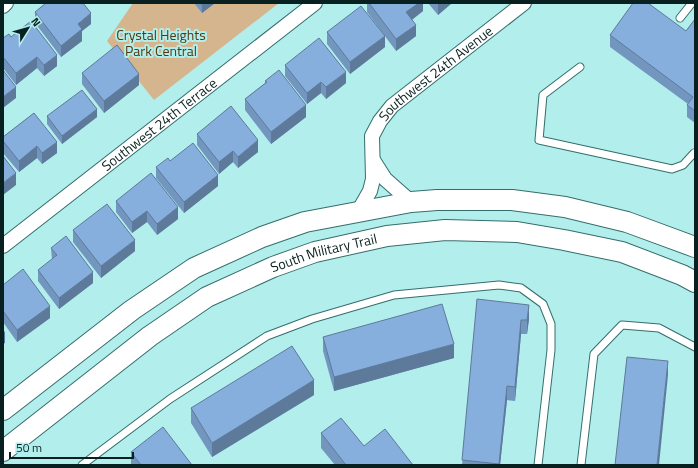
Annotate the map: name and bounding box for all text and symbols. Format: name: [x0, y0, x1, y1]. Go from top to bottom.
north arrow: [8, 8, 48, 48]
text: N: [27, 14, 45, 30]
street label: Southwest 24th Avenue: [373, 20, 497, 125]
park label: Crystal Heights Park Central: [116, 24, 206, 61]
street label: Southwest 24th Terrace: [97, 72, 221, 176]
street label: South Military Trail: [267, 228, 379, 277]
scale bar: [10, 434, 133, 460]
text: 50 m: [16, 438, 42, 457]

